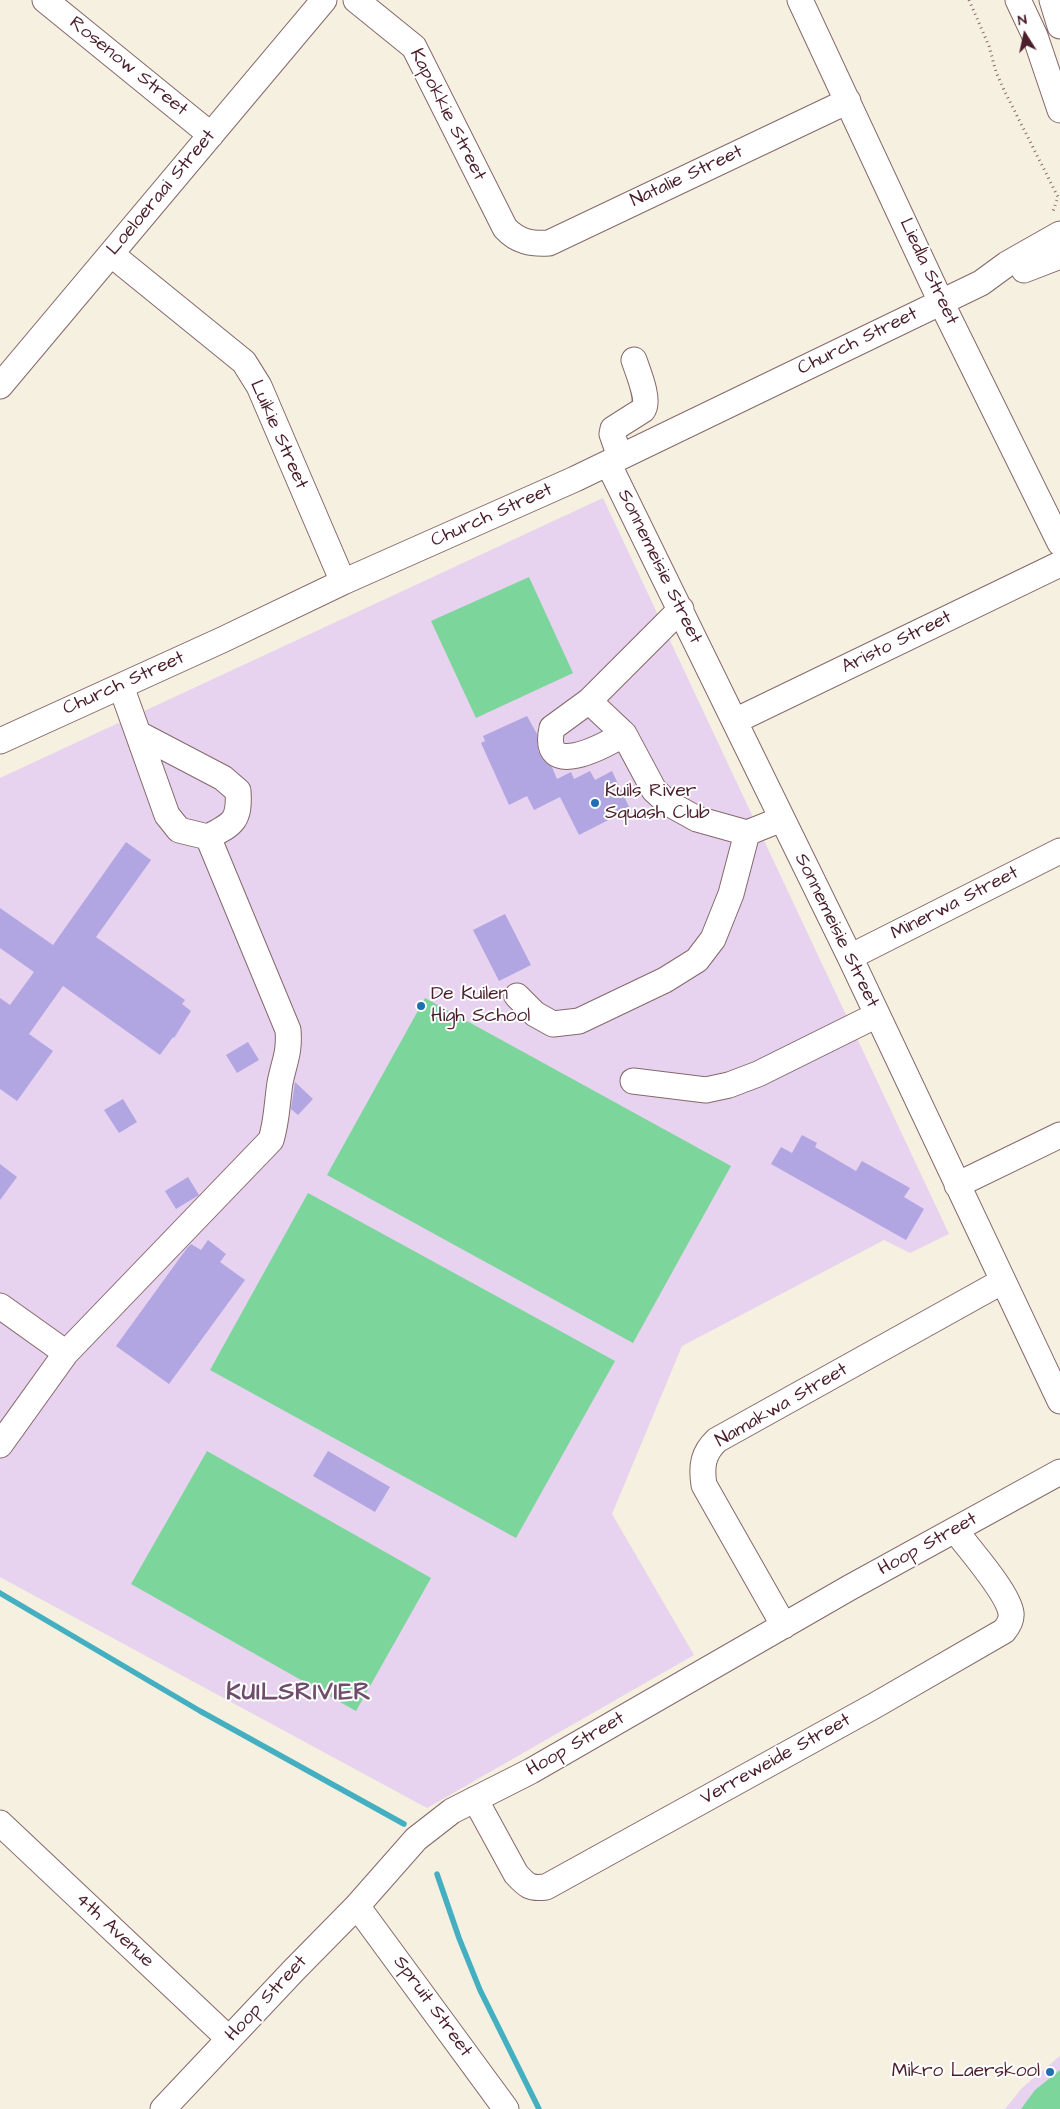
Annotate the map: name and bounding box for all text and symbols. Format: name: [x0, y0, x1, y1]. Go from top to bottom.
north arrow: [1000, 10, 1050, 60]
text: N: [1016, 10, 1028, 31]
street label: Rosenow Street: [64, 12, 192, 122]
street label: Kapokkie Street: [404, 45, 490, 185]
street label: Loeloeraai Street: [103, 126, 221, 260]
street label: Natalie Street: [627, 141, 747, 213]
street label: Liedla Street: [893, 215, 963, 329]
street label: Church Street: [794, 303, 922, 381]
street label: Luikie Street: [244, 377, 312, 493]
street label: Church Street: [428, 479, 556, 553]
street label: Sonnemeisie Street: [612, 486, 706, 648]
street label: Aristo Street: [838, 607, 956, 679]
street label: Church Street: [60, 647, 188, 721]
place label: Kuils River Squash Club: [605, 781, 710, 825]
marker: Kuils River Squash Club: [589, 797, 601, 809]
street label: Sonnemeisie Street: [789, 850, 883, 1012]
street label: Minerwa Street: [887, 862, 1023, 946]
place label: De Kuilen High School: [431, 984, 530, 1028]
marker: De Kuilen High School: [415, 1000, 427, 1012]
street label: Namakwa Street: [712, 1359, 852, 1453]
street label: Hoop Street: [875, 1508, 981, 1582]
district label: KUILSRIVIER: [225, 1680, 373, 1708]
street label: Hoop Street: [523, 1708, 629, 1782]
street label: Verreweide Street: [697, 1709, 855, 1811]
street label: 4th Avenue: [70, 1889, 158, 1973]
street label: Hoop Street: [221, 1951, 313, 2047]
street label: Spruit Street: [388, 1952, 476, 2062]
place label: Mikro Laerskool: [892, 2061, 1040, 2083]
marker: Mikro Laerskool: [1044, 2066, 1056, 2078]

